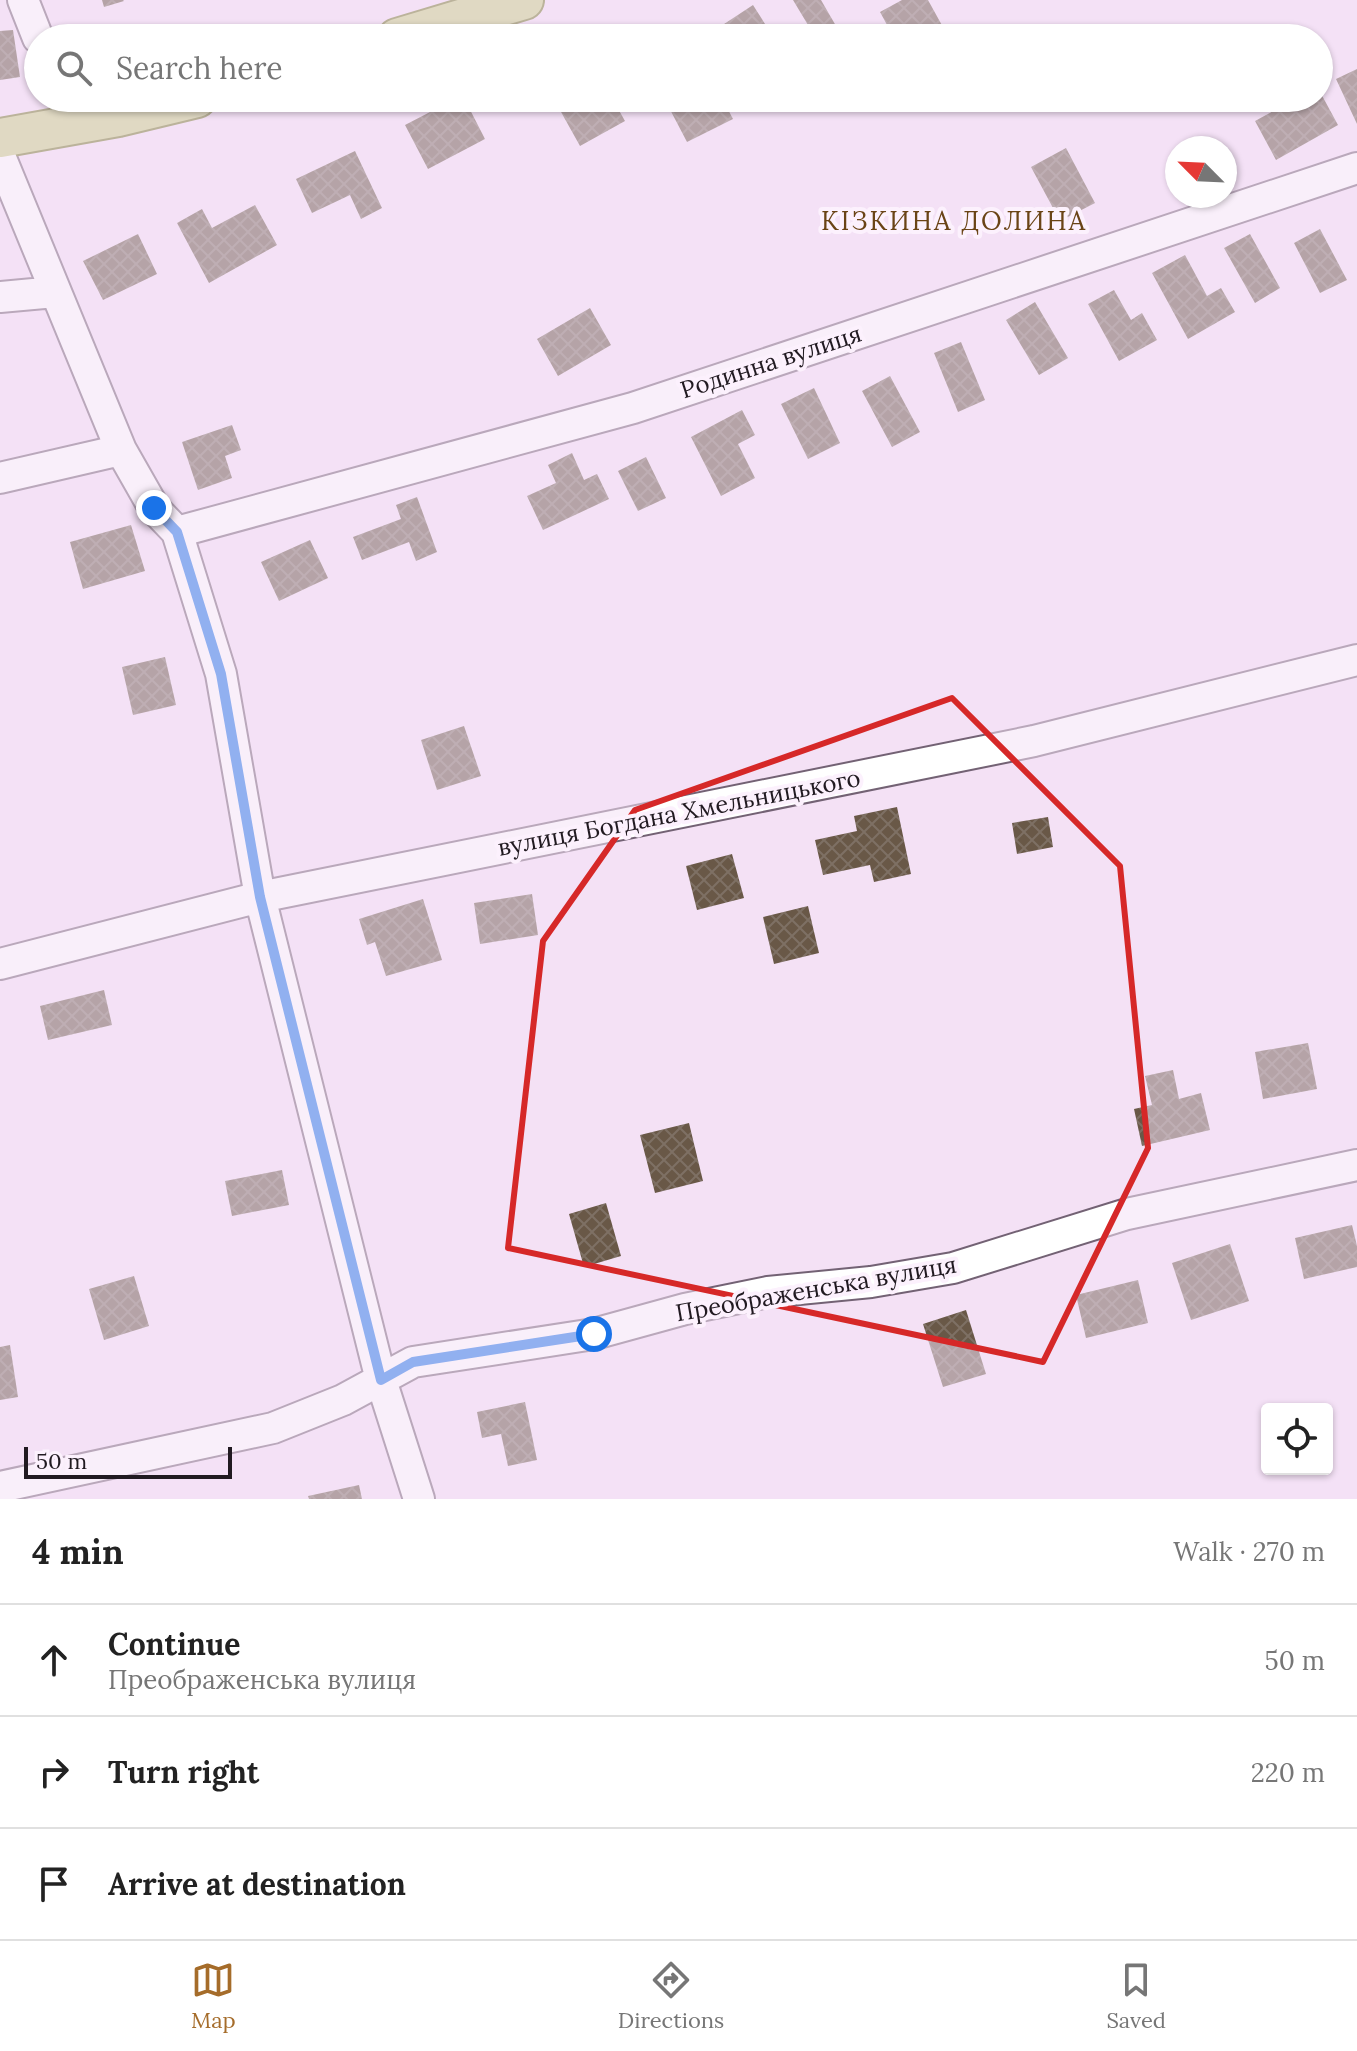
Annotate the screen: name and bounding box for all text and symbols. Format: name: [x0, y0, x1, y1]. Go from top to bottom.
search box: [24, 24, 1333, 112]
icon: search: [52, 46, 96, 90]
text: Search here: [116, 49, 283, 87]
north arrow: [1165, 136, 1237, 208]
district label: КІЗКИНА ДОЛИНА: [821, 204, 1087, 237]
street label: Родинна вулиця: [676, 318, 865, 405]
route end: [136, 490, 172, 526]
street label: вулиця Богдана Хмельницького: [495, 762, 863, 863]
street label: Преображенська вулиця: [673, 1249, 959, 1328]
route start: [576, 1316, 612, 1352]
map controls: [1261, 1403, 1333, 1475]
button: locate: [1261, 1403, 1333, 1475]
scale bar: [24, 1443, 232, 1479]
text: 50 m: [36, 1447, 87, 1475]
text: 4 min: [32, 1530, 124, 1573]
text: Walk · 270 m: [1173, 1535, 1325, 1568]
text: Continue: [108, 1625, 240, 1663]
icon: ahead: [32, 1638, 76, 1682]
text: 50 m: [1265, 1644, 1325, 1677]
text: Преображенська вулиця: [108, 1663, 416, 1696]
icon: right: [32, 1750, 76, 1794]
text: Turn right: [108, 1753, 259, 1791]
text: 220 m: [1251, 1756, 1325, 1789]
icon: arrive: [32, 1862, 76, 1906]
text: Arrive at destination: [108, 1865, 406, 1903]
tab: Map: [191, 1958, 236, 2034]
tab: Directions: [618, 1958, 724, 2034]
tab: Saved: [1106, 1958, 1166, 2034]

